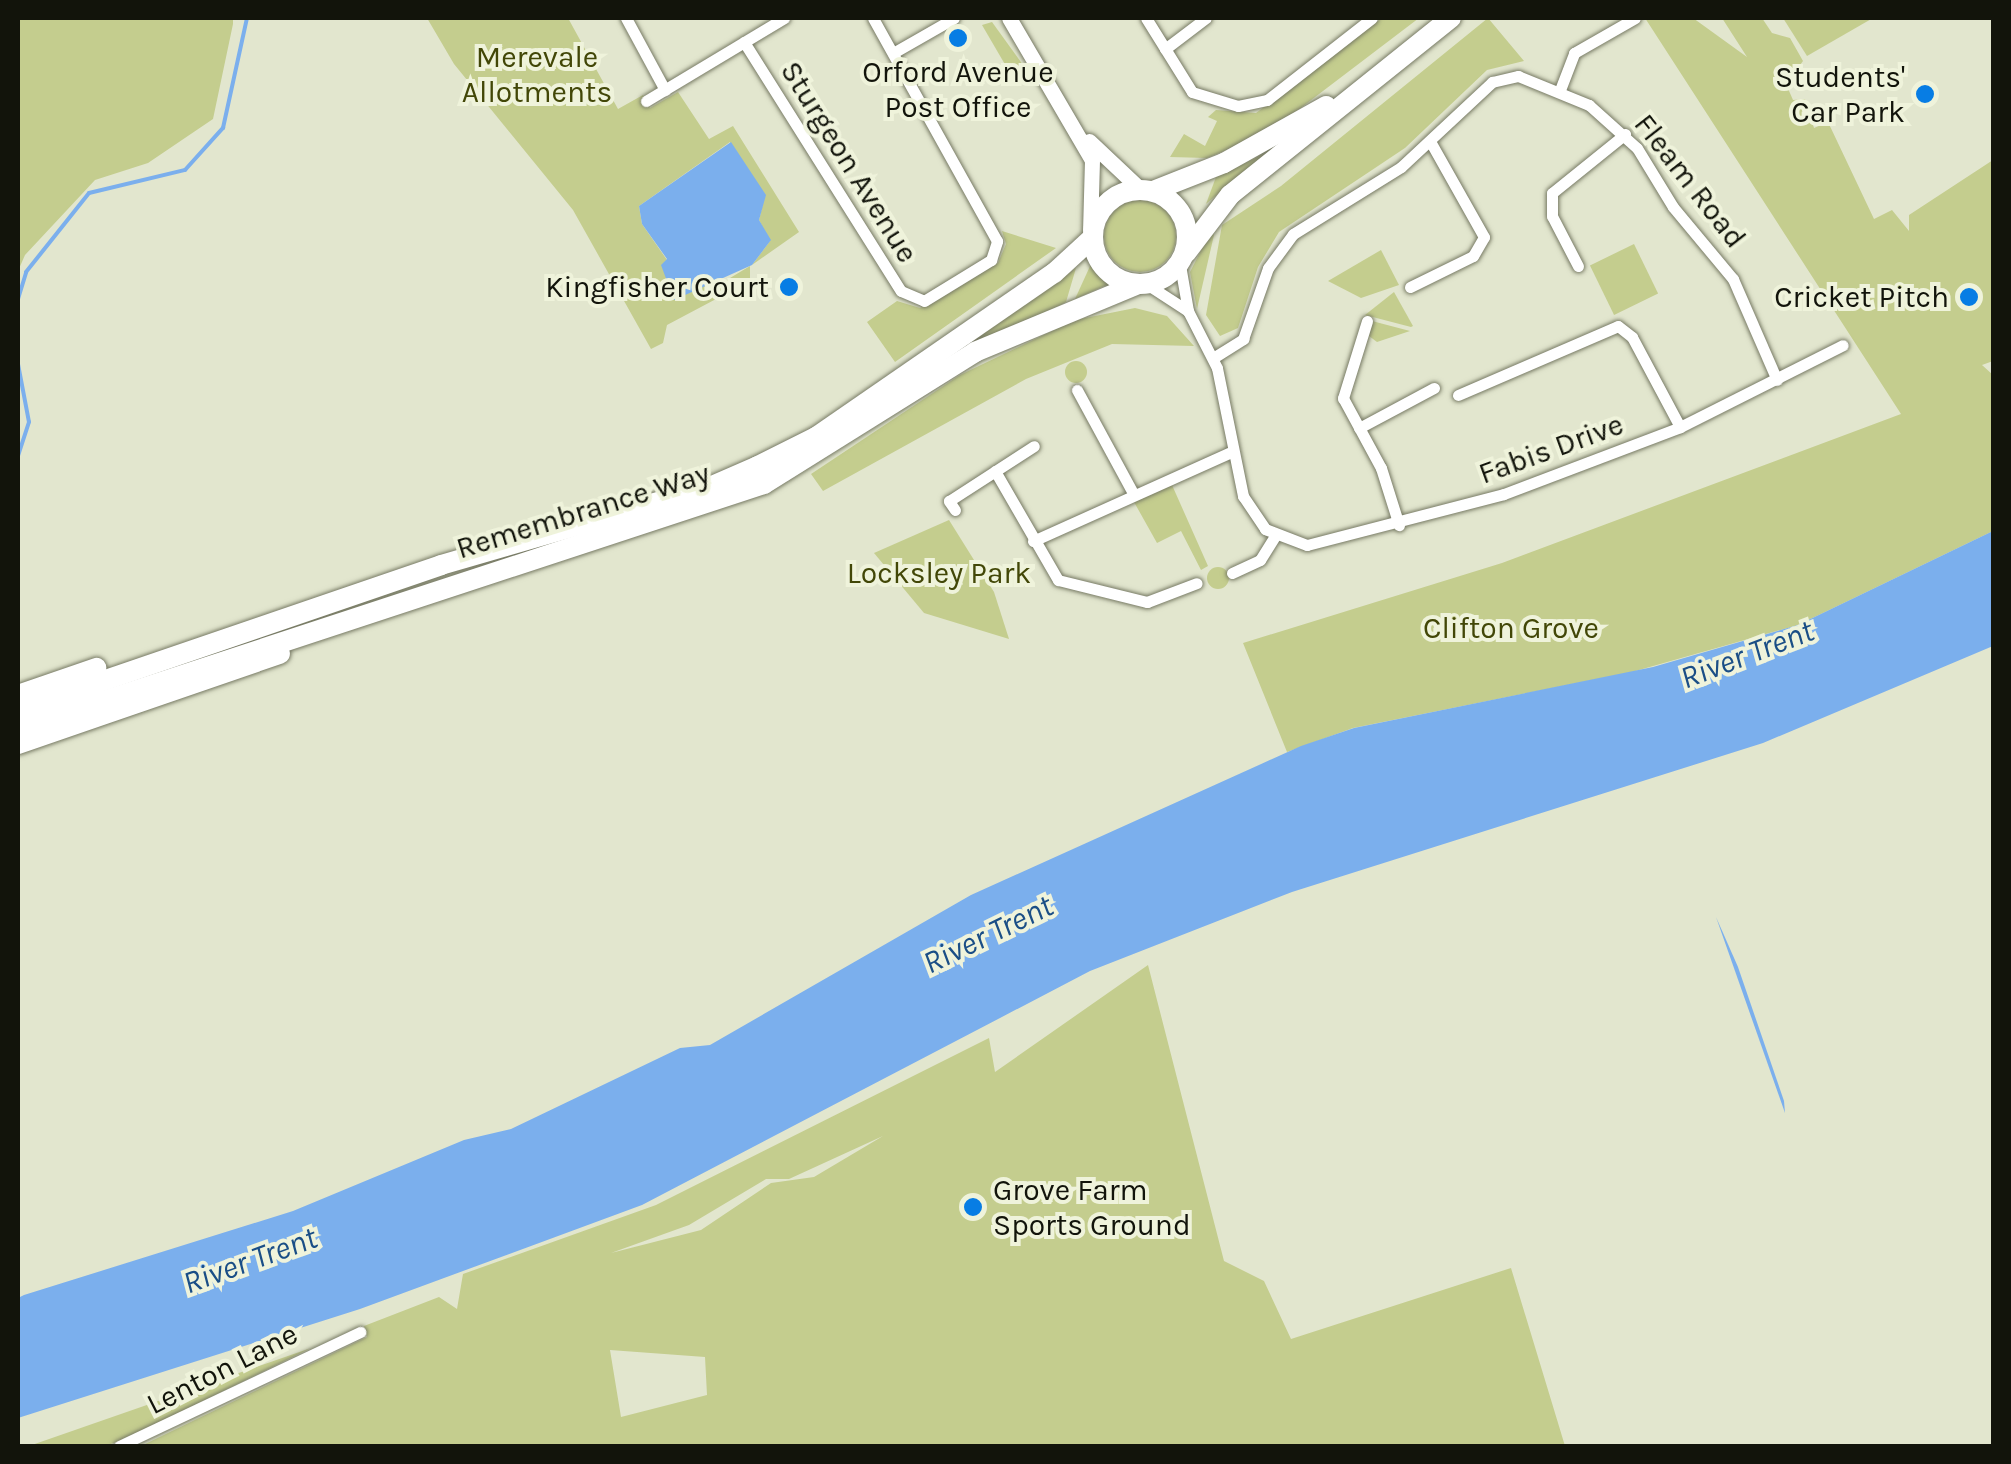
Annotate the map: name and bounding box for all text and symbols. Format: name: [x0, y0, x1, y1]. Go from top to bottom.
marker: Orford Avenue Post Office: [947, 27, 969, 49]
park label: Merevale Allotments: [462, 39, 612, 110]
place label: Orford Avenue Post Office: [862, 54, 1054, 124]
street label: Sturgeon Avenue: [773, 55, 925, 269]
place label: Students' Car Park: [1775, 59, 1905, 130]
marker: Students' Car Park: [1914, 83, 1936, 105]
street label: Fleam Road: [1626, 107, 1754, 255]
place label: Kingfisher Court: [545, 269, 769, 305]
marker: Kingfisher Court: [778, 276, 800, 298]
place label: Cricket Pitch: [1774, 279, 1949, 315]
marker: Cricket Pitch: [1958, 286, 1980, 308]
street label: Fabis Drive: [1474, 406, 1628, 492]
street label: Remembrance Way: [452, 455, 714, 567]
park label: Locksley Park: [847, 555, 1031, 591]
park label: Clifton Grove: [1423, 610, 1599, 646]
water label: River Trent: [1675, 612, 1819, 698]
water label: River Trent: [917, 887, 1059, 983]
place label: Grove Farm Sports Ground: [993, 1172, 1191, 1242]
marker: Grove Farm Sports Ground: [962, 1196, 984, 1218]
water label: River Trent: [178, 1219, 322, 1303]
street label: Lenton Lane: [141, 1316, 303, 1422]

